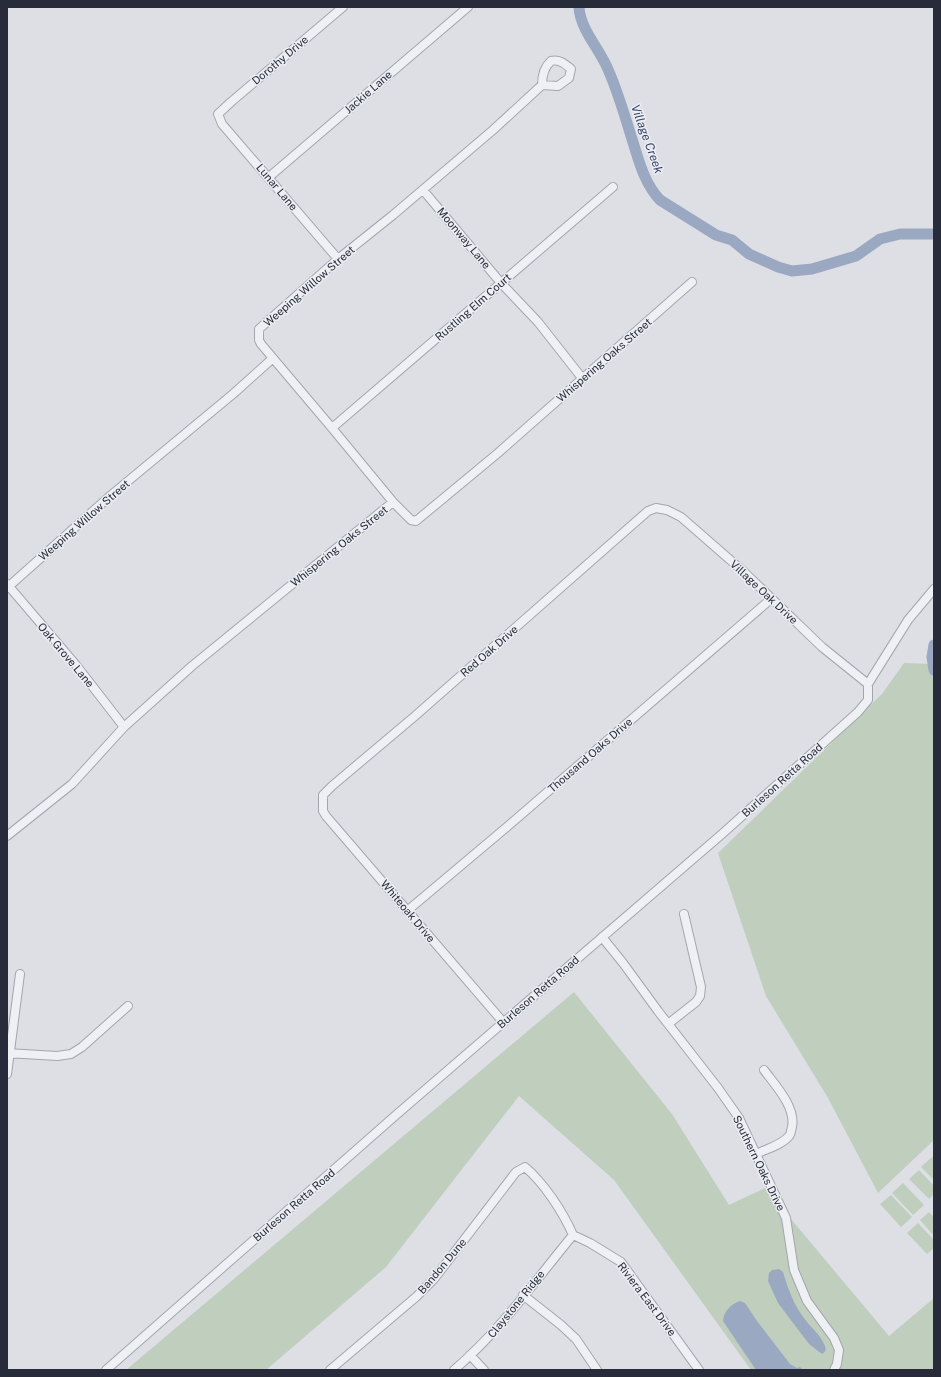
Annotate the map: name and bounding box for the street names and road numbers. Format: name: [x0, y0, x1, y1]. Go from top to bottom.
street label: Dorothy Drive: [250, 33, 310, 87]
street label: Jackie Lane: [342, 68, 394, 116]
street label: Lunar Lane: [254, 161, 300, 213]
street label: Moonway Lane: [435, 205, 493, 271]
street label: Weeping Willow Street: [261, 243, 357, 329]
street label: Rustling Elm Court: [433, 271, 513, 343]
street label: Whispering Oaks Street: [554, 316, 654, 404]
street label: Weeping Willow Street: [36, 477, 132, 563]
street label: Whispering Oaks Street: [288, 503, 390, 589]
street label: Village Oak Drive: [728, 558, 800, 626]
street label: Oak Grove Lane: [36, 620, 96, 690]
street label: Red Oak Drive: [458, 623, 520, 679]
street label: Thousand Oaks Drive: [546, 715, 634, 795]
street label: Burleson Retta Road: [739, 741, 825, 819]
street label: Whiteoak Drive: [379, 878, 437, 944]
street label: Burleson Retta Road: [495, 953, 581, 1031]
street label: Southern Oaks Drive: [731, 1113, 787, 1213]
street label: Burleson Retta Road: [251, 1166, 337, 1244]
street label: Bandon Dune: [415, 1236, 469, 1296]
street label: Riviera East Drive: [615, 1260, 679, 1338]
street label: Claystone Ridge: [485, 1268, 547, 1340]

